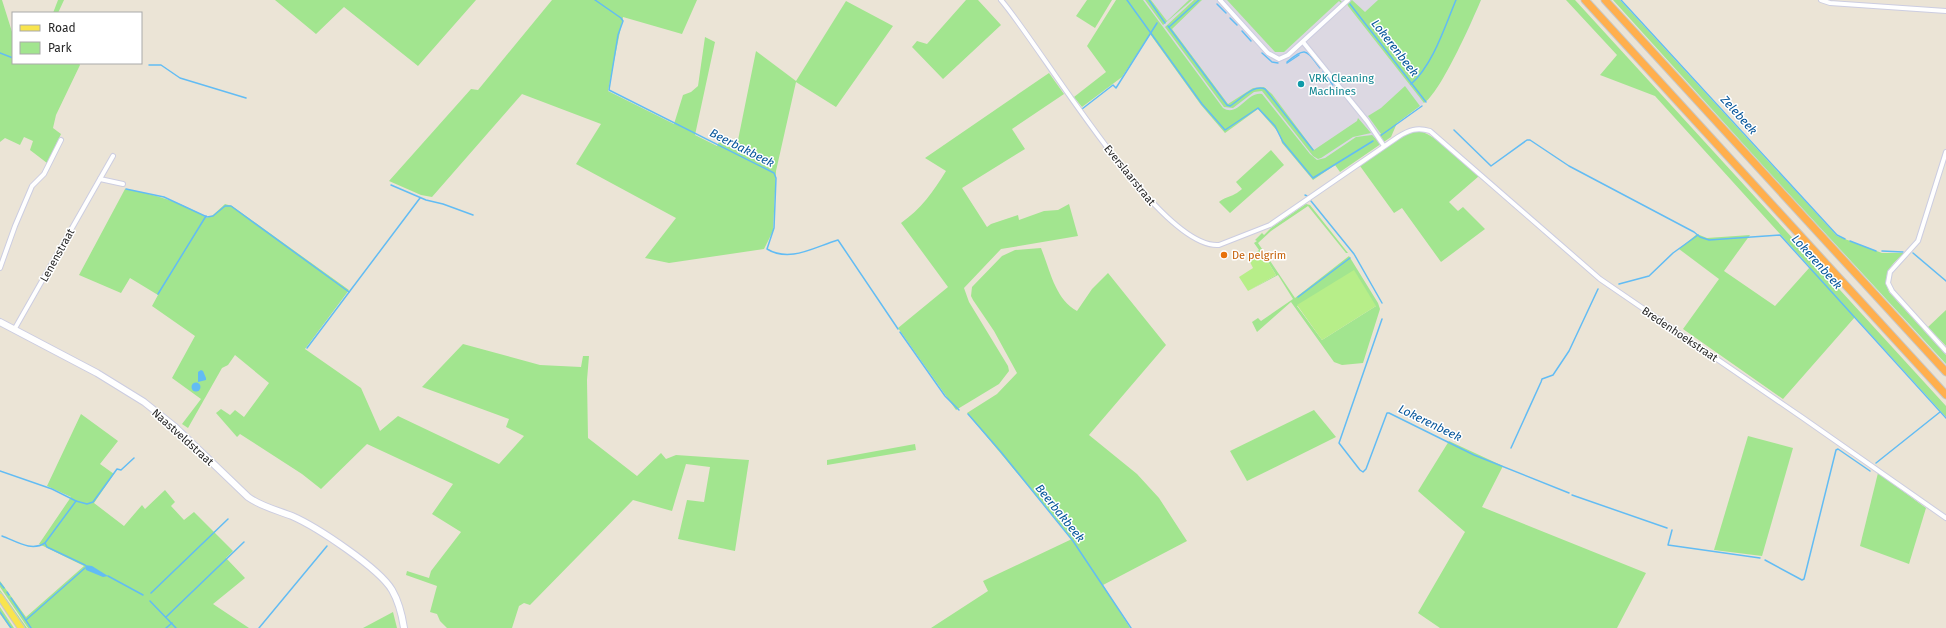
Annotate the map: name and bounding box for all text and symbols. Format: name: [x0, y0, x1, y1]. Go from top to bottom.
legend: [12, 12, 142, 64]
water label: Lokerenbeek: [1368, 17, 1422, 80]
text: Road: [48, 21, 76, 35]
text: Park: [48, 41, 72, 55]
place label: VRK Cleaning Machines: [1309, 72, 1374, 98]
marker: VRK Cleaning Machines: [1296, 79, 1306, 89]
water label: Zelebeek: [1717, 92, 1760, 138]
water label: Beerbakbeek: [708, 126, 777, 170]
street label: Everslaarstraat: [1101, 142, 1158, 208]
street label: Lenenstraat: [37, 226, 77, 284]
water label: Lokerenbeek: [1789, 232, 1845, 292]
place label: De pelgrim: [1232, 249, 1286, 262]
marker: De pelgrim: [1219, 250, 1229, 260]
street label: Bredenhoekstraat: [1639, 304, 1720, 365]
water label: Lokerenbeek: [1396, 402, 1464, 445]
street label: Naastveldstraat: [149, 406, 216, 468]
water label: Beerbakbeek: [1032, 481, 1088, 545]

